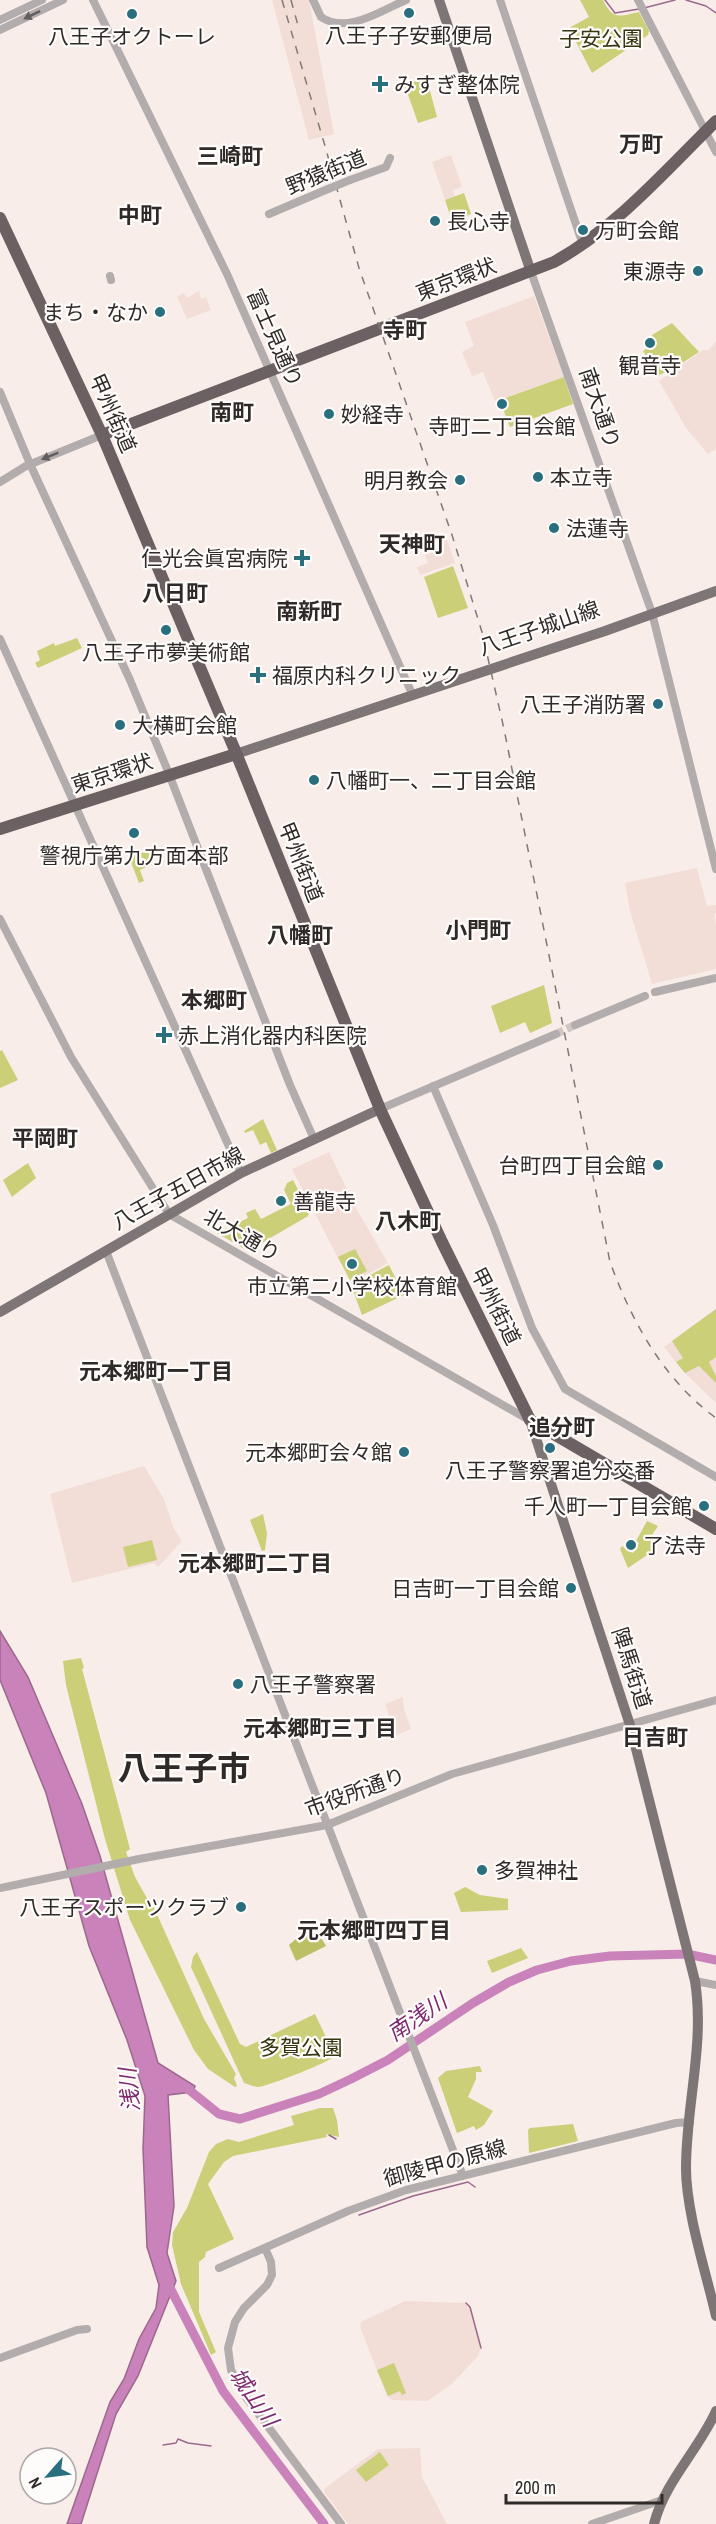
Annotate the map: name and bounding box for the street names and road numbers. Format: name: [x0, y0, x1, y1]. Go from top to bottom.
street label: 野猿街道: [282, 143, 370, 201]
street label: 東京環状: [412, 250, 500, 308]
street label: 富士見通り: [240, 284, 310, 392]
street label: 南大通り: [573, 364, 627, 452]
street label: 甲州街道: [83, 369, 143, 457]
street label: 八王子城山線: [475, 594, 603, 662]
street label: 東京環状: [68, 746, 156, 800]
street label: 甲州街道: [272, 818, 330, 906]
street label: 八王子五日市線: [107, 1140, 249, 1236]
street label: 北大通り: [198, 1201, 286, 1269]
street label: 甲州街道: [464, 1262, 528, 1350]
street label: 陣馬街道: [605, 1624, 659, 1712]
street label: 市役所通り: [301, 1760, 409, 1824]
street label: 御陵甲の原線: [380, 2133, 510, 2193]

